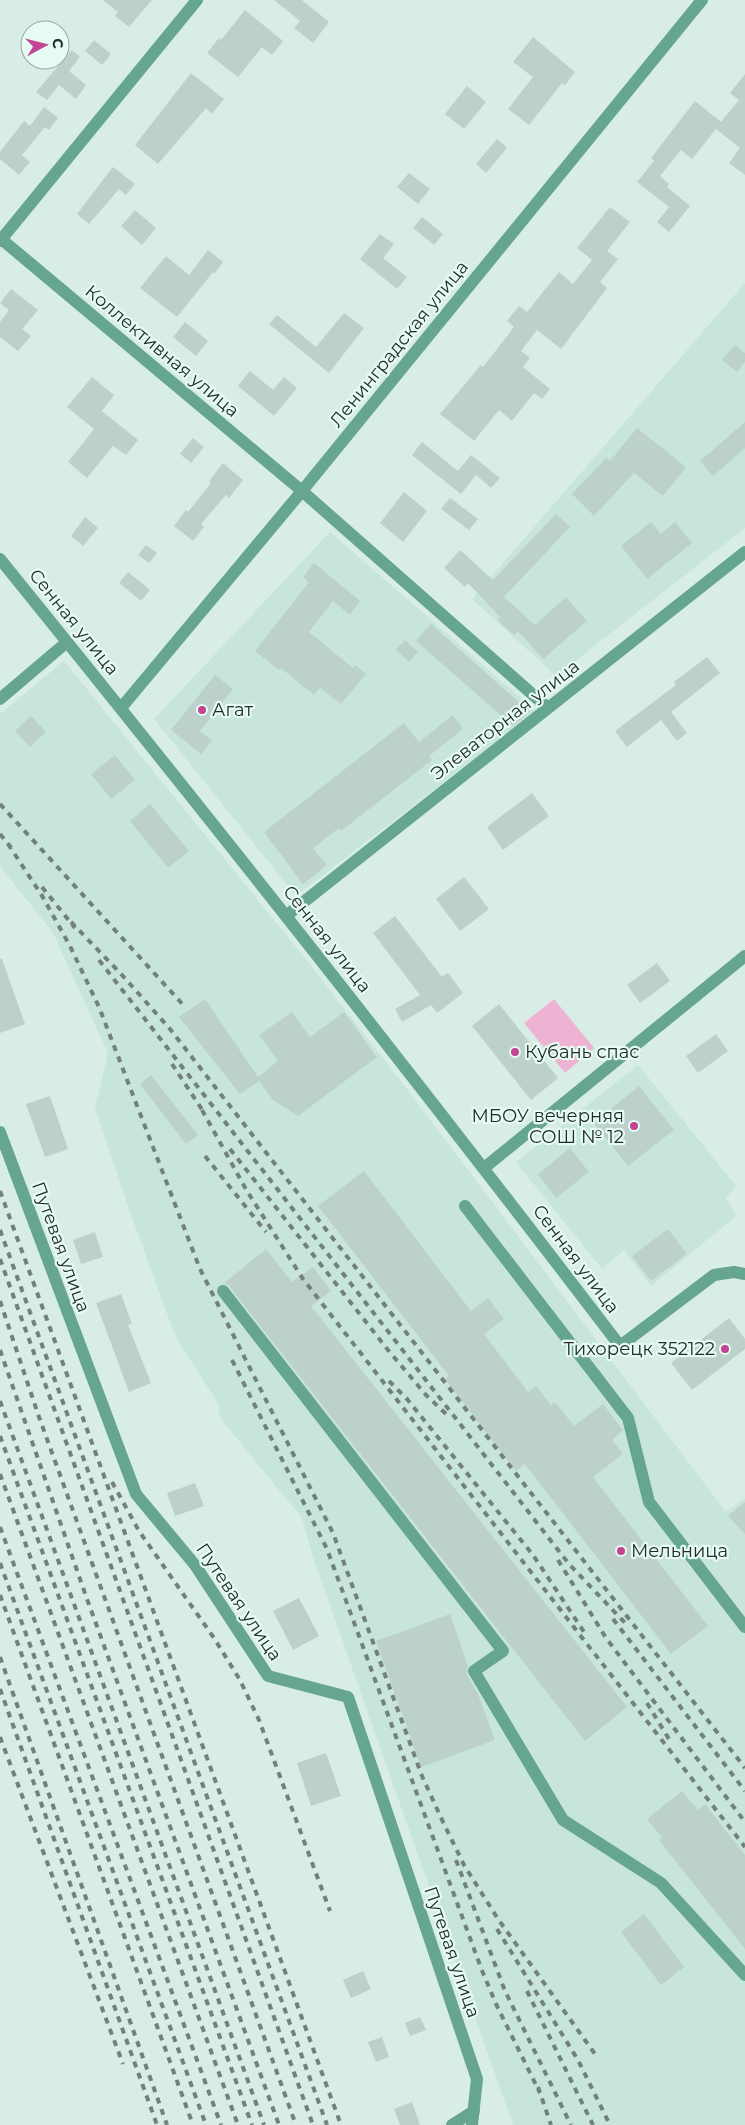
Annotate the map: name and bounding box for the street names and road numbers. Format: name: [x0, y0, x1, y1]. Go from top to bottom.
street label: Ленинградская улица: [325, 256, 473, 432]
street label: Коллективная улица: [81, 280, 243, 422]
street label: Сенная улица: [24, 564, 124, 680]
street label: Элеваторная улица: [426, 655, 584, 785]
street label: Сенная улица: [278, 881, 376, 997]
street label: Путевая улица: [27, 1179, 95, 1315]
street label: Сенная улица: [528, 1200, 624, 1318]
street label: Путевая улица: [191, 1539, 287, 1665]
street label: Путевая улица: [419, 1883, 485, 2021]

